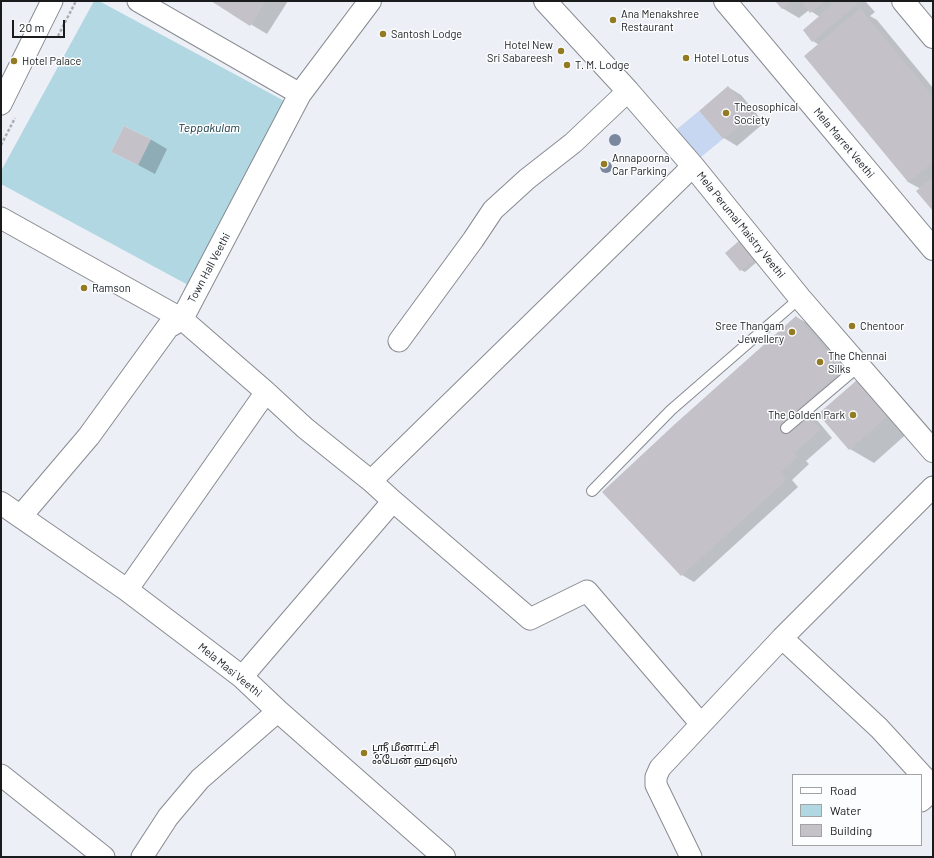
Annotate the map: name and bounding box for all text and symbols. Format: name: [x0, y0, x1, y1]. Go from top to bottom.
place label: Ana Menakshree Restaurant: [621, 7, 699, 33]
scale bar: [14, 12, 67, 38]
marker: Ana Menakshree Restaurant: [608, 15, 618, 25]
text: 20 m: [19, 20, 45, 34]
place label: Santosh Lodge: [391, 27, 462, 41]
marker: Santosh Lodge: [378, 29, 388, 39]
place label: Hotel New Sri Sabareesh: [487, 38, 553, 64]
marker: Hotel New Sri Sabareesh: [556, 46, 566, 56]
place label: Hotel Lotus: [694, 51, 749, 65]
marker: Hotel Lotus: [681, 53, 691, 63]
place label: Hotel Palace: [22, 54, 81, 68]
marker: Hotel Palace: [9, 56, 19, 66]
place label: T. M. Lodge: [575, 58, 629, 72]
marker: T. M. Lodge: [562, 60, 572, 70]
place label: Theosophical Society: [734, 100, 798, 126]
street label: Mela Marret Veethi: [811, 105, 877, 181]
marker: Theosophical Society: [721, 108, 731, 118]
water label: Teppakulam: [178, 121, 240, 135]
place label: Annapoorna Car Parking: [612, 151, 670, 177]
marker: Annapoorna Car Parking: [599, 159, 609, 169]
street label: Mela Perumal Maistry Veethi: [694, 169, 788, 281]
street label: Town Hall Veethi: [185, 231, 233, 305]
place label: Ramson: [92, 281, 131, 295]
marker: Ramson: [79, 283, 89, 293]
place label: Sree Thangam Jewellery: [715, 319, 784, 345]
place label: Chentoor: [860, 319, 904, 333]
marker: Chentoor: [847, 321, 857, 331]
marker: Sree Thangam Jewellery: [787, 327, 797, 337]
place label: The Chennai Silks: [828, 349, 887, 375]
marker: The Chennai Silks: [815, 357, 825, 367]
place label: The Golden Park: [768, 408, 845, 422]
marker: The Golden Park: [848, 410, 858, 420]
street label: Mela Masi Veethi: [195, 640, 265, 700]
place label: ஶ்ரீ மீனாட்சி ஃபேன் ஹவுஸ்: [372, 740, 458, 766]
marker: ஶ்ரீ மீனாட்சி ஃபேன் ஹவுஸ்: [359, 748, 369, 758]
legend: [792, 774, 922, 846]
text: Road: [830, 783, 857, 797]
text: Water: [830, 803, 861, 817]
text: Building: [830, 823, 872, 837]

